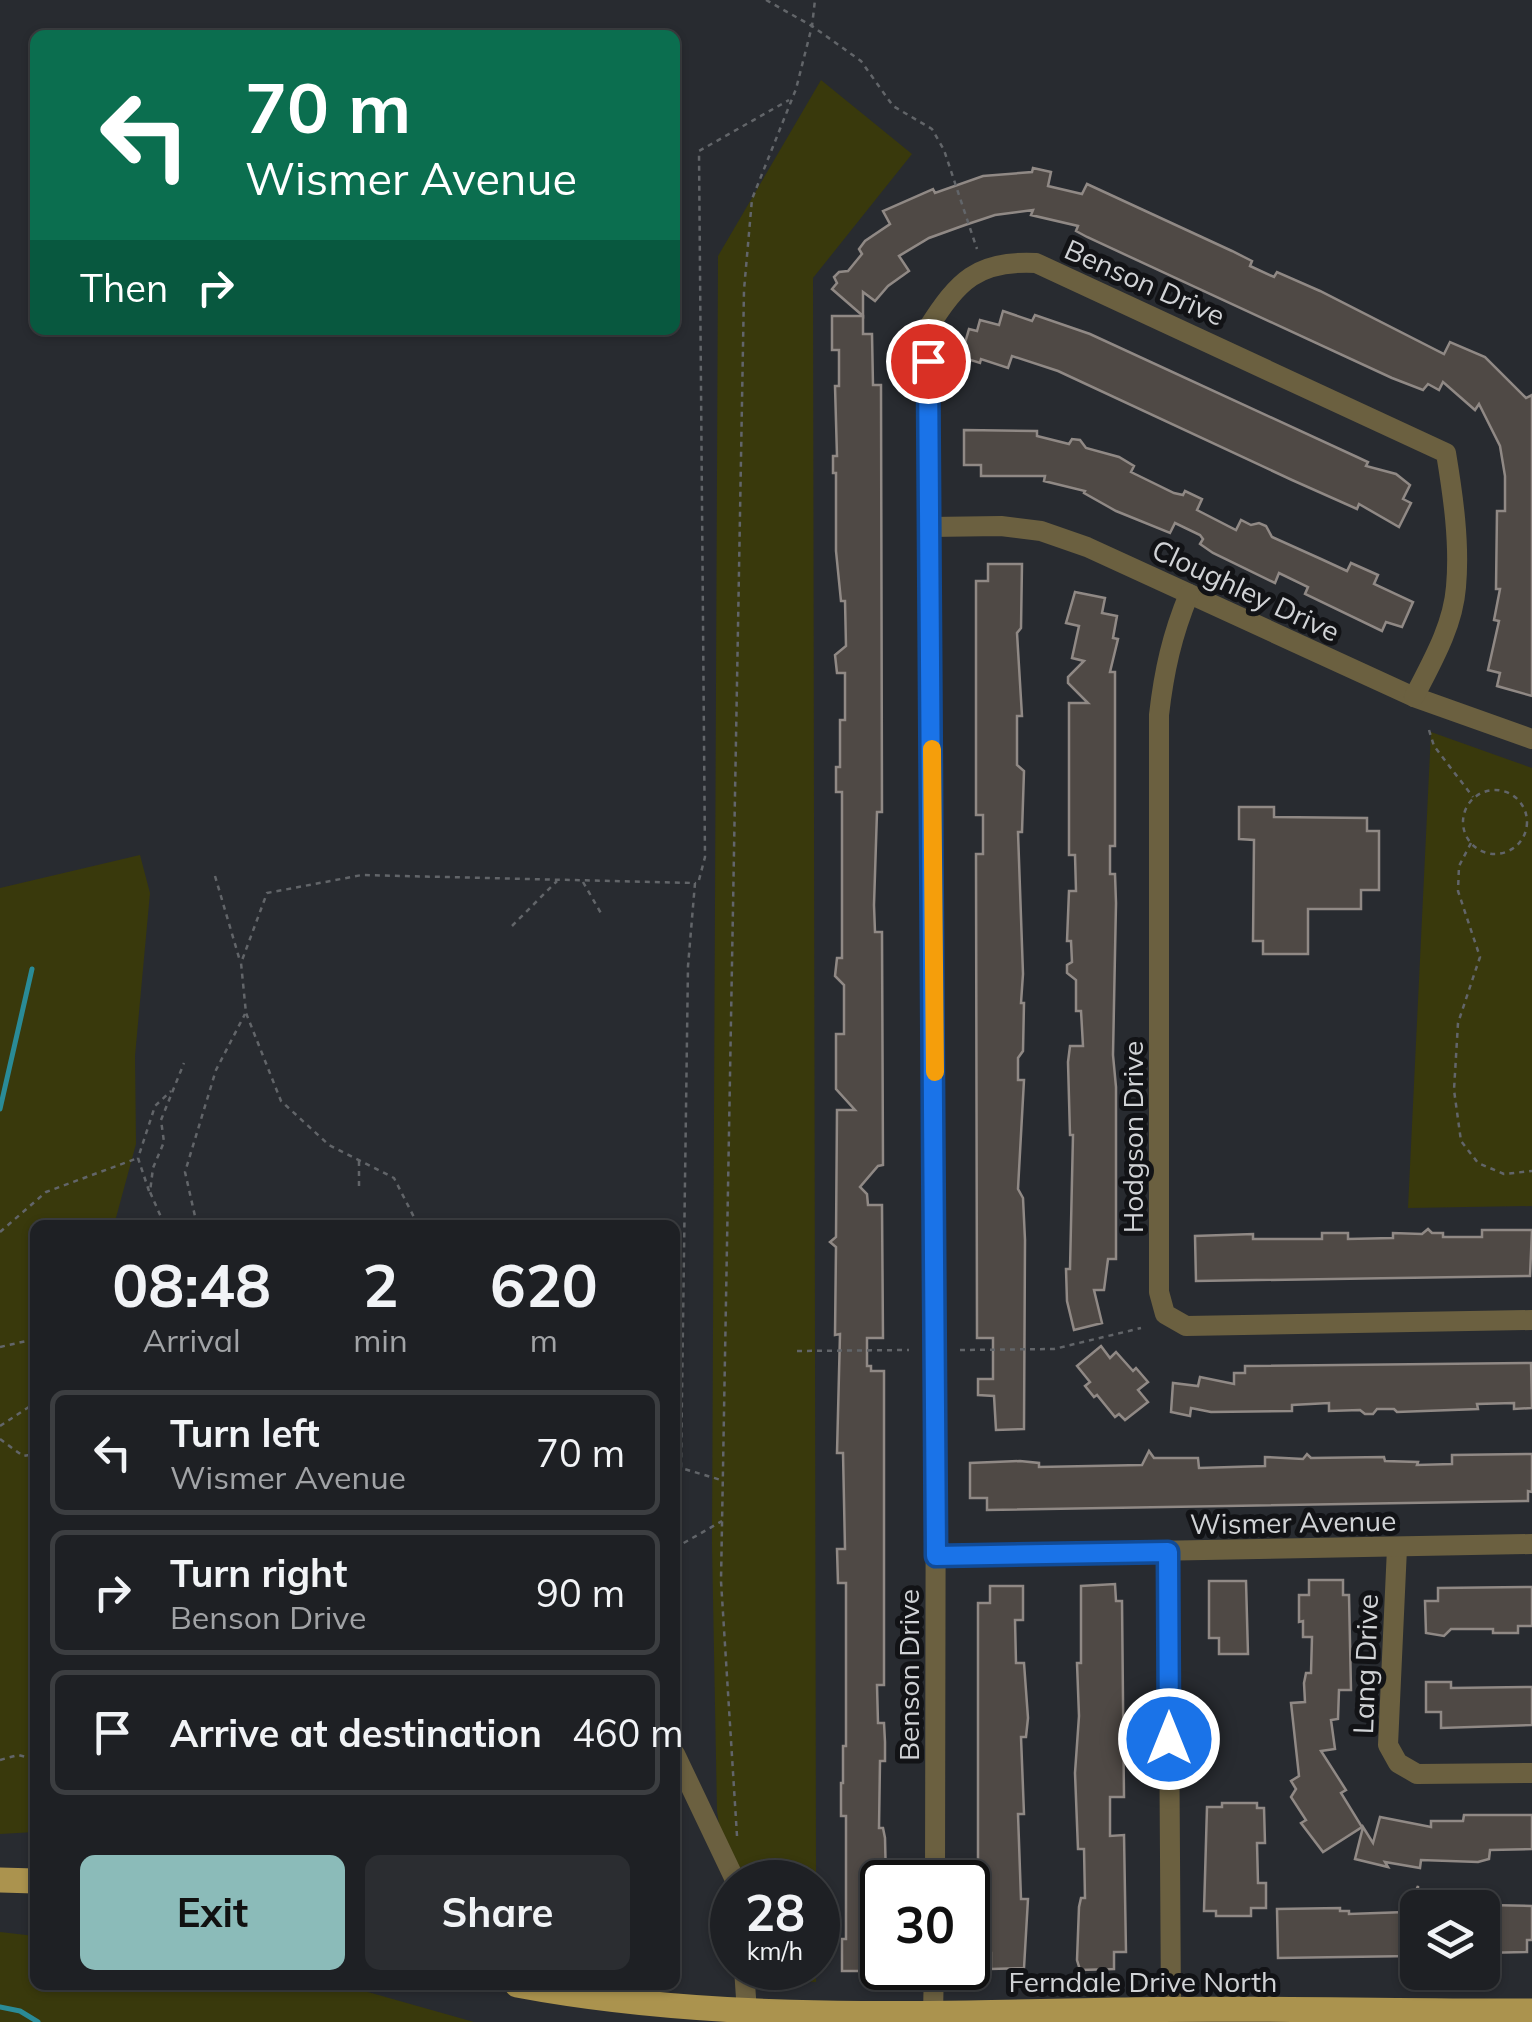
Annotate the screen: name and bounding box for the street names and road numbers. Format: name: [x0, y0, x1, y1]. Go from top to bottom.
street label: Benson Drive: [1059, 231, 1231, 333]
street label: Cloughley Drive: [1147, 531, 1345, 649]
street label: Hodgson Drive: [1115, 1041, 1150, 1233]
street label: Wismer Avenue: [1189, 1503, 1397, 1541]
street label: Benson Drive: [891, 1589, 926, 1761]
street label: Lang Drive: [1345, 1593, 1385, 1735]
street label: Ferndale Drive North: [1009, 1964, 1277, 1999]

